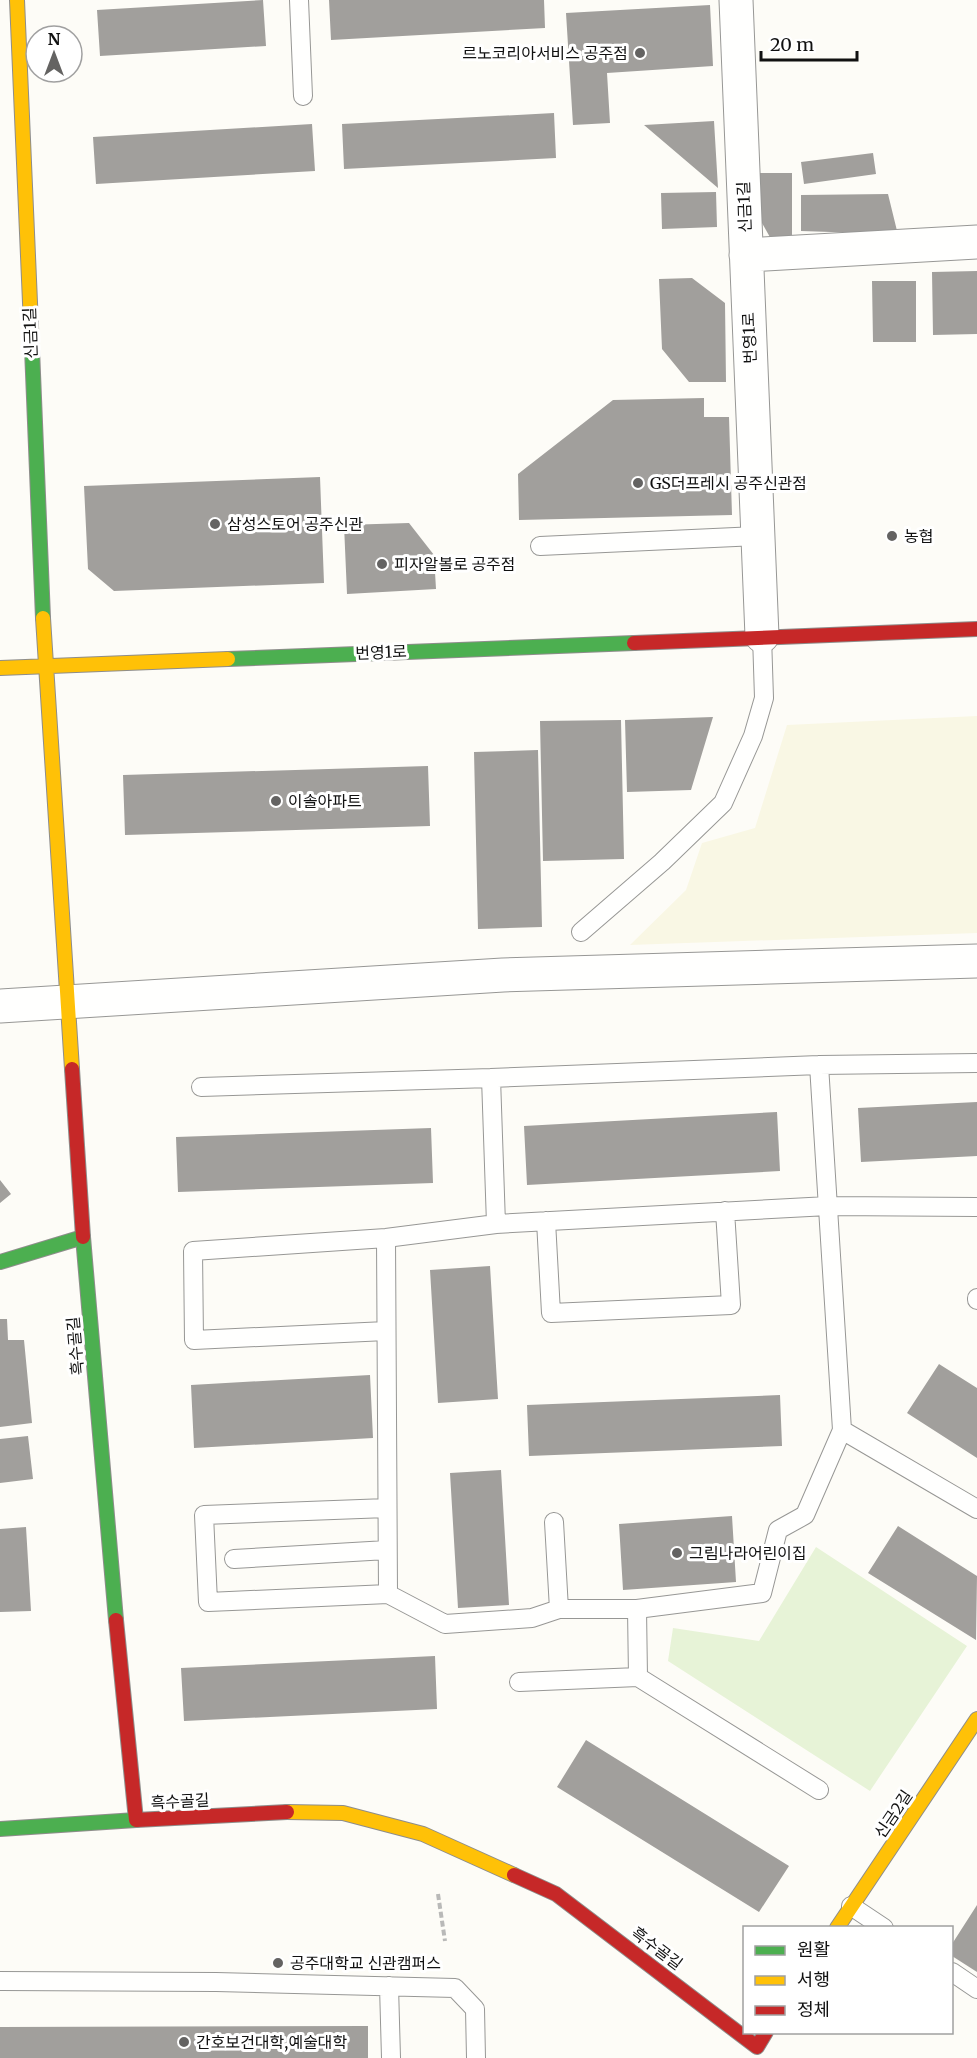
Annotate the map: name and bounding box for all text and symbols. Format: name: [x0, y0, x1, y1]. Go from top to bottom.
north arrow: [24, 24, 84, 84]
scale bar: [761, 24, 857, 62]
text: N: [48, 29, 61, 49]
text: 20 m: [770, 33, 814, 56]
place label: 르노코리아서비스 공주점: [462, 43, 628, 63]
marker: 르노코리아서비스 공주점: [633, 46, 647, 60]
street label: 신금1길: [733, 181, 755, 233]
street label: 신금1길: [19, 307, 41, 359]
street label: 번영1로: [738, 312, 760, 364]
place label: GS더프레시 공주신관점: [650, 473, 807, 493]
marker: GS더프레시 공주신관점: [631, 476, 645, 490]
place label: 삼성스토어 공주신관: [227, 514, 364, 534]
marker: 삼성스토어 공주신관: [208, 517, 222, 531]
place label: 농협: [904, 526, 933, 546]
marker: 농협: [885, 529, 899, 543]
place label: 피자알볼로 공주점: [394, 554, 516, 574]
marker: 피자알볼로 공주점: [375, 557, 389, 571]
street label: 번영1로: [355, 641, 407, 663]
place label: 이솔아파트: [288, 791, 362, 811]
marker: 이솔아파트: [269, 794, 283, 808]
street label: 흑수골길: [62, 1316, 88, 1376]
place label: 그림나라어린이집: [689, 1543, 807, 1563]
marker: 그림나라어린이집: [670, 1546, 684, 1560]
street label: 신금2길: [870, 1786, 916, 1842]
street label: 흑수골길: [150, 1789, 210, 1813]
street label: 흑수골길: [627, 1922, 687, 1974]
legend: [743, 1926, 953, 2034]
text: 원활: [797, 1938, 830, 1961]
place label: 공주대학교 신관캠퍼스: [290, 1953, 441, 1973]
marker: 공주대학교 신관캠퍼스: [271, 1956, 285, 1970]
text: 서행: [797, 1968, 830, 1991]
text: 정체: [797, 1998, 830, 2021]
place label: 간호보건대학,예술대학: [196, 2032, 348, 2052]
marker: 간호보건대학,예술대학: [177, 2035, 191, 2049]

